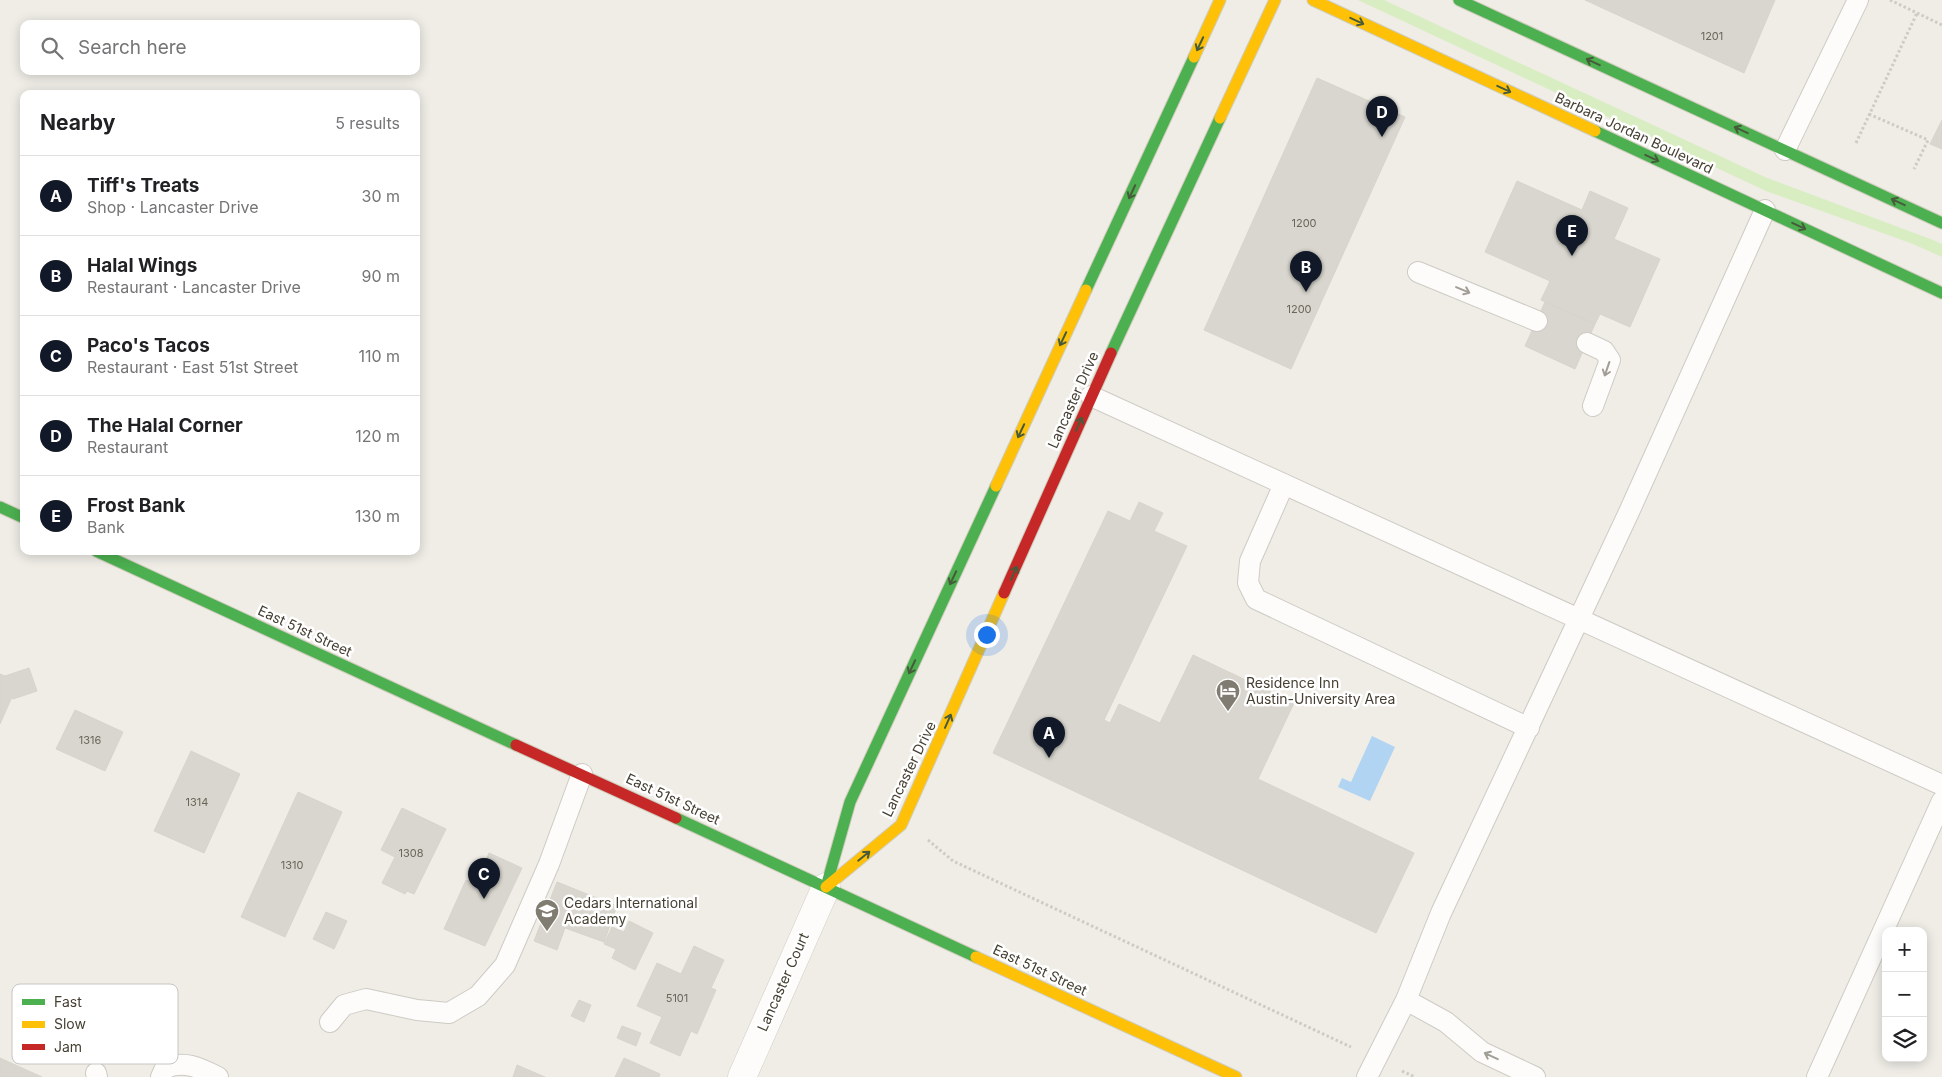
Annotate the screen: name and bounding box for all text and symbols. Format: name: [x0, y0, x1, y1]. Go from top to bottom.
one-way arrow: [1349, 16, 1364, 26]
search box: [20, 20, 420, 75]
house number: 1201: [1701, 29, 1723, 43]
icon: search: [38, 34, 66, 62]
text: Search here: [78, 36, 187, 59]
one-way arrow: [1195, 36, 1204, 51]
one-way arrow: [1586, 57, 1601, 67]
one-way arrow: [1496, 85, 1511, 94]
street label: Barbara Jordan Boulevard: [1552, 88, 1716, 177]
pin: D: [1366, 96, 1398, 137]
text: Nearby: [40, 110, 115, 135]
text: 5 results: [335, 113, 400, 133]
one-way arrow: [1734, 125, 1749, 134]
one-way arrow: [1644, 153, 1659, 163]
text: Tiff's Treats: [87, 174, 199, 197]
one-way arrow: [1126, 184, 1136, 199]
text: A: [50, 186, 62, 206]
text: 30 m: [362, 186, 400, 206]
text: Shop · Lancaster Drive: [87, 197, 259, 217]
one-way arrow: [1891, 197, 1906, 207]
pin: E: [1556, 215, 1588, 256]
house number: 1200: [1291, 216, 1317, 230]
one-way arrow: [1791, 222, 1806, 231]
pin: B: [1290, 251, 1322, 292]
text: Halal Wings: [87, 254, 197, 277]
text: B: [51, 266, 61, 286]
text: 90 m: [361, 266, 400, 286]
text: Restaurant · Lancaster Drive: [87, 277, 301, 297]
one-way arrow: [1455, 286, 1470, 296]
house number: 1200: [1286, 302, 1312, 316]
one-way arrow: [1058, 331, 1068, 346]
text: Paco's Tacos: [87, 334, 210, 357]
text: C: [50, 346, 62, 366]
text: 110 m: [358, 346, 400, 366]
street label: Lancaster Drive: [1044, 349, 1101, 451]
text: Restaurant · East 51st Street: [87, 357, 298, 377]
one-way arrow: [1602, 360, 1612, 376]
text: The Halal Corner: [87, 414, 243, 437]
one-way arrow: [1074, 417, 1084, 432]
one-way arrow: [1016, 423, 1025, 438]
text: D: [50, 426, 62, 446]
text: 120 m: [355, 426, 400, 446]
text: Restaurant: [87, 437, 168, 457]
text: Frost Bank: [87, 494, 185, 517]
text: E: [51, 506, 61, 526]
text: 130 m: [355, 506, 400, 526]
text: Bank: [87, 517, 125, 537]
one-way arrow: [1009, 566, 1019, 581]
one-way arrow: [947, 570, 957, 585]
street label: East 51st Street: [255, 601, 355, 660]
your location: [974, 622, 1000, 648]
one-way arrow: [906, 659, 916, 674]
place label: Residence Inn Austin-University Area: [1246, 674, 1395, 707]
hotel icon: Residence Inn Austin-University Area: [1215, 678, 1241, 712]
one-way arrow: [944, 714, 954, 729]
pin: A: [1033, 717, 1065, 758]
street label: Lancaster Drive: [878, 718, 939, 819]
house number: 1316: [79, 733, 101, 747]
street label: East 51st Street: [623, 769, 723, 828]
house number: 1314: [186, 795, 208, 809]
house number: 1308: [398, 846, 424, 860]
one-way arrow: [857, 850, 870, 861]
house number: 1310: [281, 858, 303, 872]
pin: C: [468, 858, 500, 899]
place label: Cedars International Academy: [564, 894, 698, 927]
school or university icon: Cedars International Academy: [534, 898, 560, 932]
map controls: [1882, 927, 1927, 1062]
button: +: [1882, 927, 1927, 972]
street label: Lancaster Court: [753, 929, 812, 1034]
street label: East 51st Street: [990, 940, 1090, 999]
button: −: [1882, 972, 1927, 1017]
legend: [12, 984, 178, 1064]
house number: 5101: [666, 991, 688, 1005]
text: Fast: [54, 993, 82, 1010]
text: Slow: [54, 1015, 86, 1032]
button: layers: [1882, 1017, 1927, 1062]
text: Jam: [54, 1038, 82, 1055]
one-way arrow: [1484, 1051, 1499, 1061]

